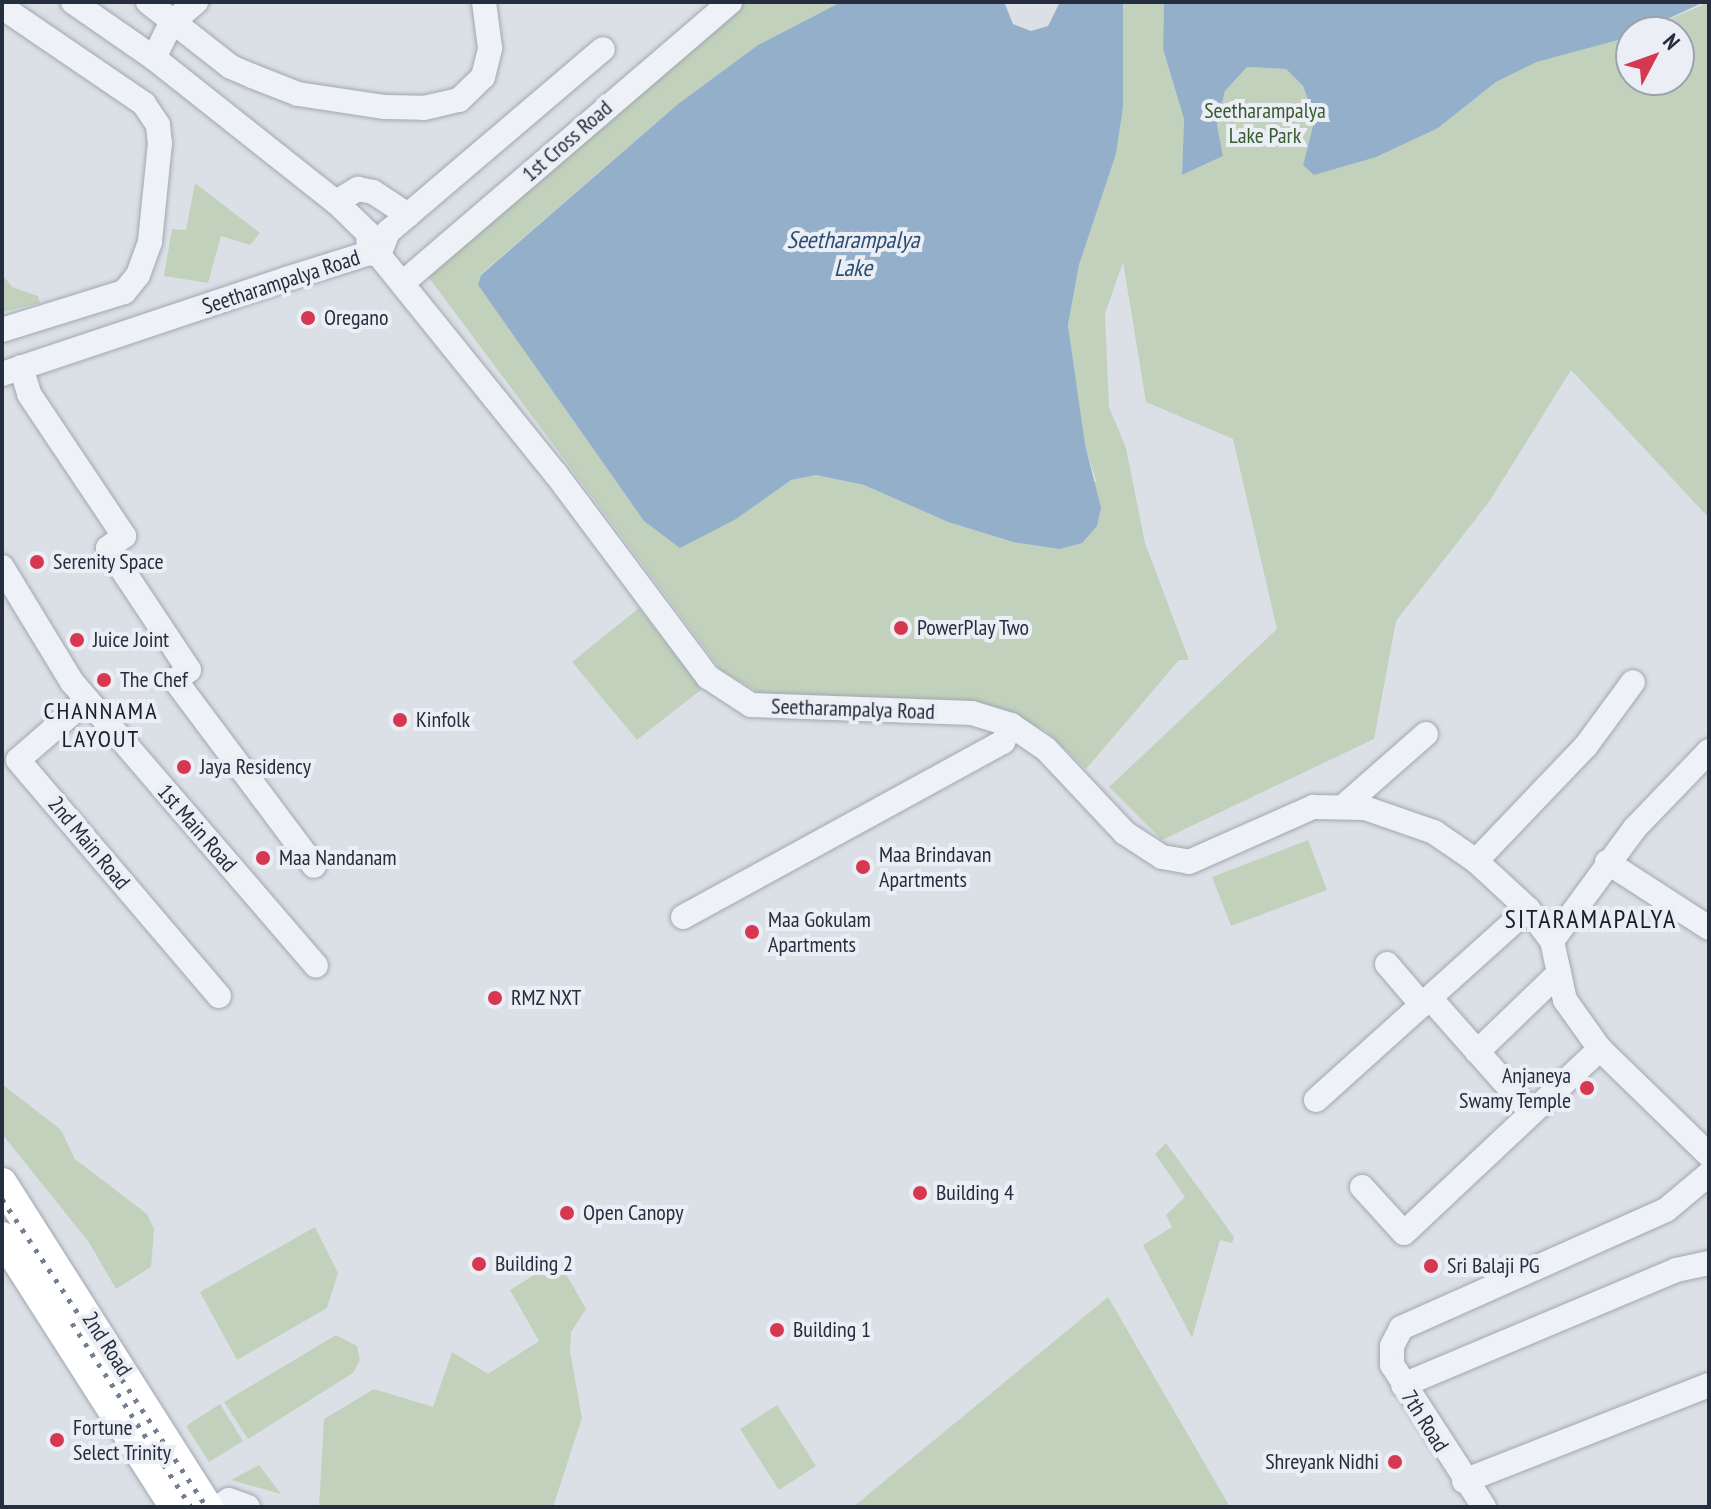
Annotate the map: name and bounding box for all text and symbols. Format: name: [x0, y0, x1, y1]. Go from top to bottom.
north arrow: [1615, 16, 1695, 96]
text: N: [1657, 28, 1686, 55]
street label: 1st Cross Road: [517, 95, 617, 187]
park label: Seetharampalya Lake Park: [1204, 97, 1326, 148]
water label: Seetharampalya Lake: [787, 226, 919, 282]
street label: Seetharampalya Road: [199, 244, 363, 320]
place label: Oregano: [324, 305, 388, 331]
marker: Oregano: [299, 309, 317, 327]
place label: Serenity Space: [53, 549, 164, 575]
marker: Serenity Space: [28, 553, 46, 571]
place label: PowerPlay Two: [917, 615, 1030, 641]
marker: PowerPlay Two: [892, 619, 910, 637]
place label: Juice Joint: [93, 627, 169, 653]
marker: Juice Joint: [68, 631, 86, 649]
place label: The Chef: [120, 667, 188, 693]
marker: The Chef: [95, 671, 113, 689]
street label: Seetharampalya Road: [771, 693, 935, 725]
district label: CHANNAMA LAYOUT: [43, 697, 159, 753]
place label: Kinfolk: [416, 707, 470, 733]
marker: Kinfolk: [391, 711, 409, 729]
place label: Jaya Residency: [200, 754, 311, 780]
marker: Jaya Residency: [175, 758, 193, 776]
street label: 1st Main Road: [152, 779, 242, 877]
street label: 2nd Main Road: [43, 791, 135, 895]
place label: Maa Brindavan Apartments: [879, 841, 991, 892]
place label: Maa Nandanam: [279, 845, 397, 871]
marker: Maa Nandanam: [254, 849, 272, 867]
marker: Maa Brindavan Apartments: [854, 858, 872, 876]
district label: SITARAMAPALYA: [1505, 903, 1677, 935]
place label: Maa Gokulam Apartments: [768, 906, 871, 958]
marker: Maa Gokulam Apartments: [743, 923, 761, 941]
place label: RMZ NXT: [511, 985, 582, 1011]
marker: RMZ NXT: [486, 989, 504, 1007]
place label: Anjaneya Swamy Temple: [1458, 1062, 1571, 1114]
marker: Anjaneya Swamy Temple: [1578, 1079, 1596, 1097]
place label: Building 4: [936, 1180, 1014, 1206]
marker: Building 4: [911, 1184, 929, 1202]
place label: Open Canopy: [583, 1200, 683, 1226]
marker: Open Canopy: [558, 1204, 576, 1222]
place label: Building 2: [495, 1251, 573, 1277]
place label: Sri Balaji PG: [1447, 1253, 1540, 1279]
marker: Building 2: [470, 1255, 488, 1273]
marker: Sri Balaji PG: [1422, 1257, 1440, 1275]
street label: 2nd Road: [77, 1307, 137, 1381]
place label: Building 1: [793, 1317, 871, 1343]
marker: Building 1: [768, 1321, 786, 1339]
street label: 7th Road: [1396, 1385, 1454, 1457]
place label: Fortune Select Trinity: [73, 1414, 171, 1466]
marker: Fortune Select Trinity: [48, 1431, 66, 1449]
place label: Shreyank Nidhi: [1265, 1449, 1379, 1475]
marker: Shreyank Nidhi: [1386, 1453, 1404, 1471]

